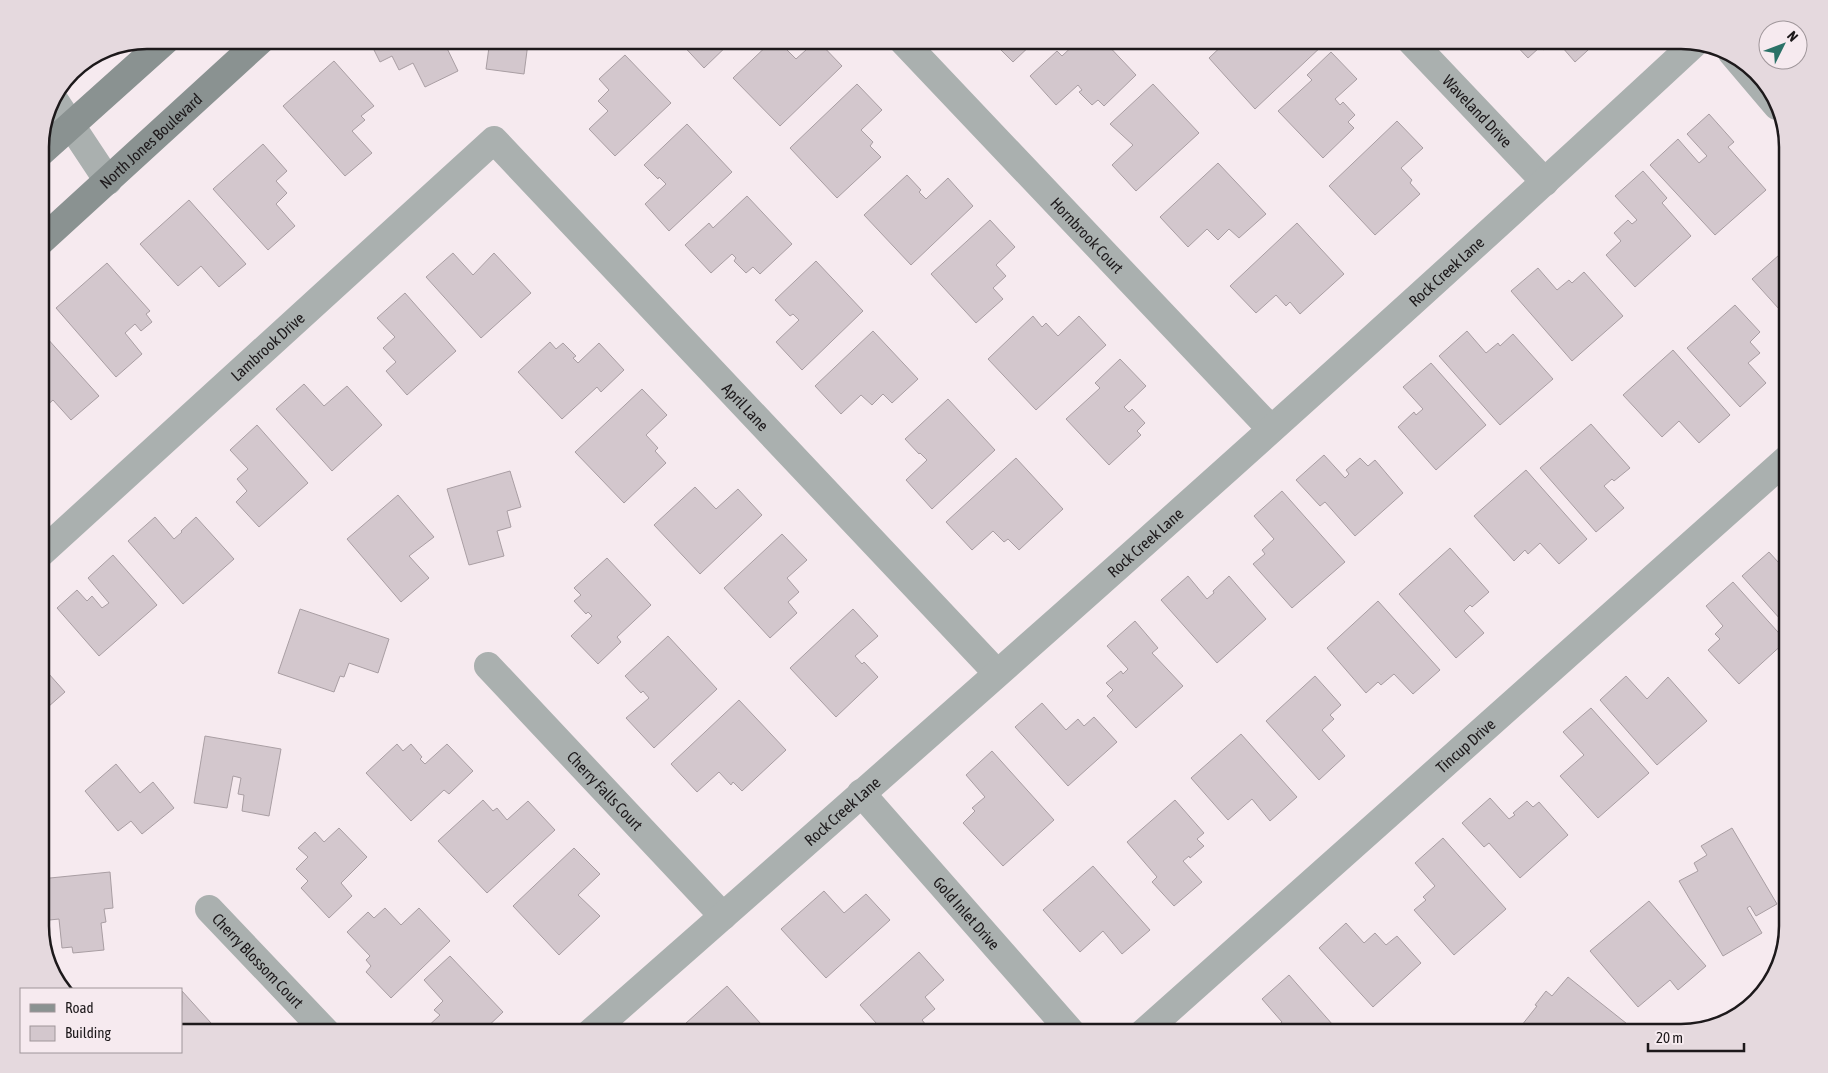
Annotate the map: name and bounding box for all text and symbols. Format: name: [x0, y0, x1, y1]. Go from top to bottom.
north arrow: [1758, 20, 1808, 70]
text: N: [1784, 28, 1801, 45]
street label: Waveland Drive: [1439, 71, 1516, 151]
street label: North Jones Boulevard: [96, 90, 205, 192]
street label: Hornbrook Court: [1047, 194, 1128, 277]
street label: Rock Creek Lane: [1405, 233, 1487, 310]
street label: Lambrook Drive: [227, 309, 308, 384]
street label: April Lane: [719, 379, 772, 434]
street label: Rock Creek Lane: [1104, 504, 1187, 581]
street label: Tincup Drive: [1432, 715, 1499, 776]
street label: Cherry Falls Court: [564, 747, 647, 834]
street label: Rock Creek Lane: [801, 773, 884, 849]
street label: Gold Inlet Drive: [930, 873, 1003, 953]
street label: Cherry Blossom Court: [209, 909, 307, 1012]
legend: [20, 988, 182, 1053]
text: Road: [65, 999, 94, 1016]
scale bar: [1648, 1020, 1744, 1052]
text: Building: [65, 1024, 111, 1041]
text: 20 m: [1656, 1029, 1683, 1046]

